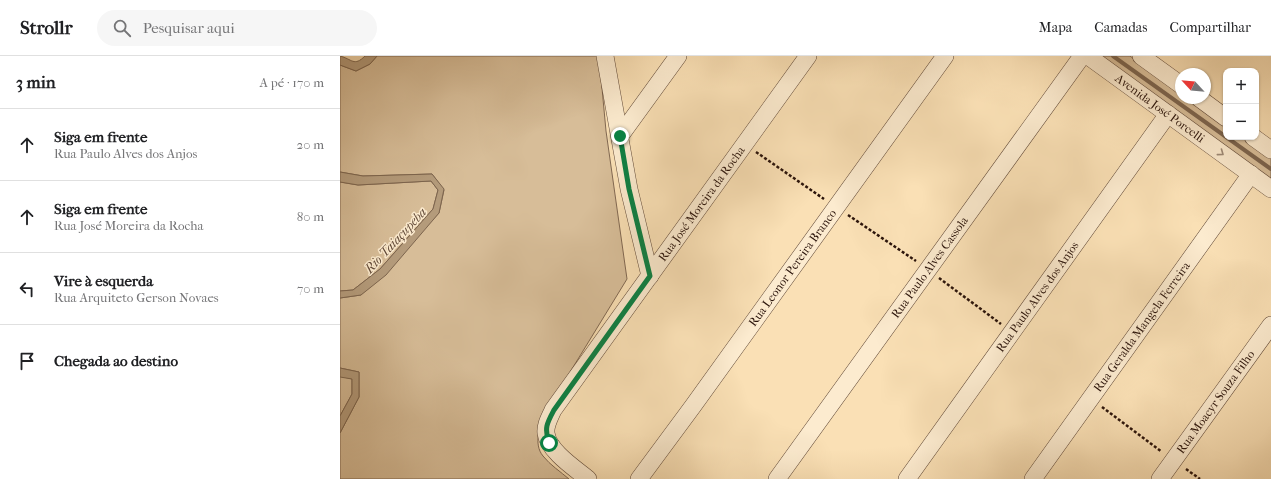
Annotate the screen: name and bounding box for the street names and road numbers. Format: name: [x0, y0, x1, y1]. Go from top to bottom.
street label: Avenida José Porcelli: [1112, 71, 1208, 146]
street label: Rua José Moreira da Rocha: [655, 143, 748, 264]
street label: Rua Leonor Pereira Branco: [746, 207, 839, 329]
street label: Rua Paulo Alves Cassola: [888, 213, 971, 321]
street label: Rua Paulo Alves dos Anjos: [993, 238, 1082, 355]
street label: Rua Geralda Mangela Ferreira: [1091, 259, 1193, 395]
street label: Rua Moacyr Souza Filho: [1174, 348, 1257, 456]

